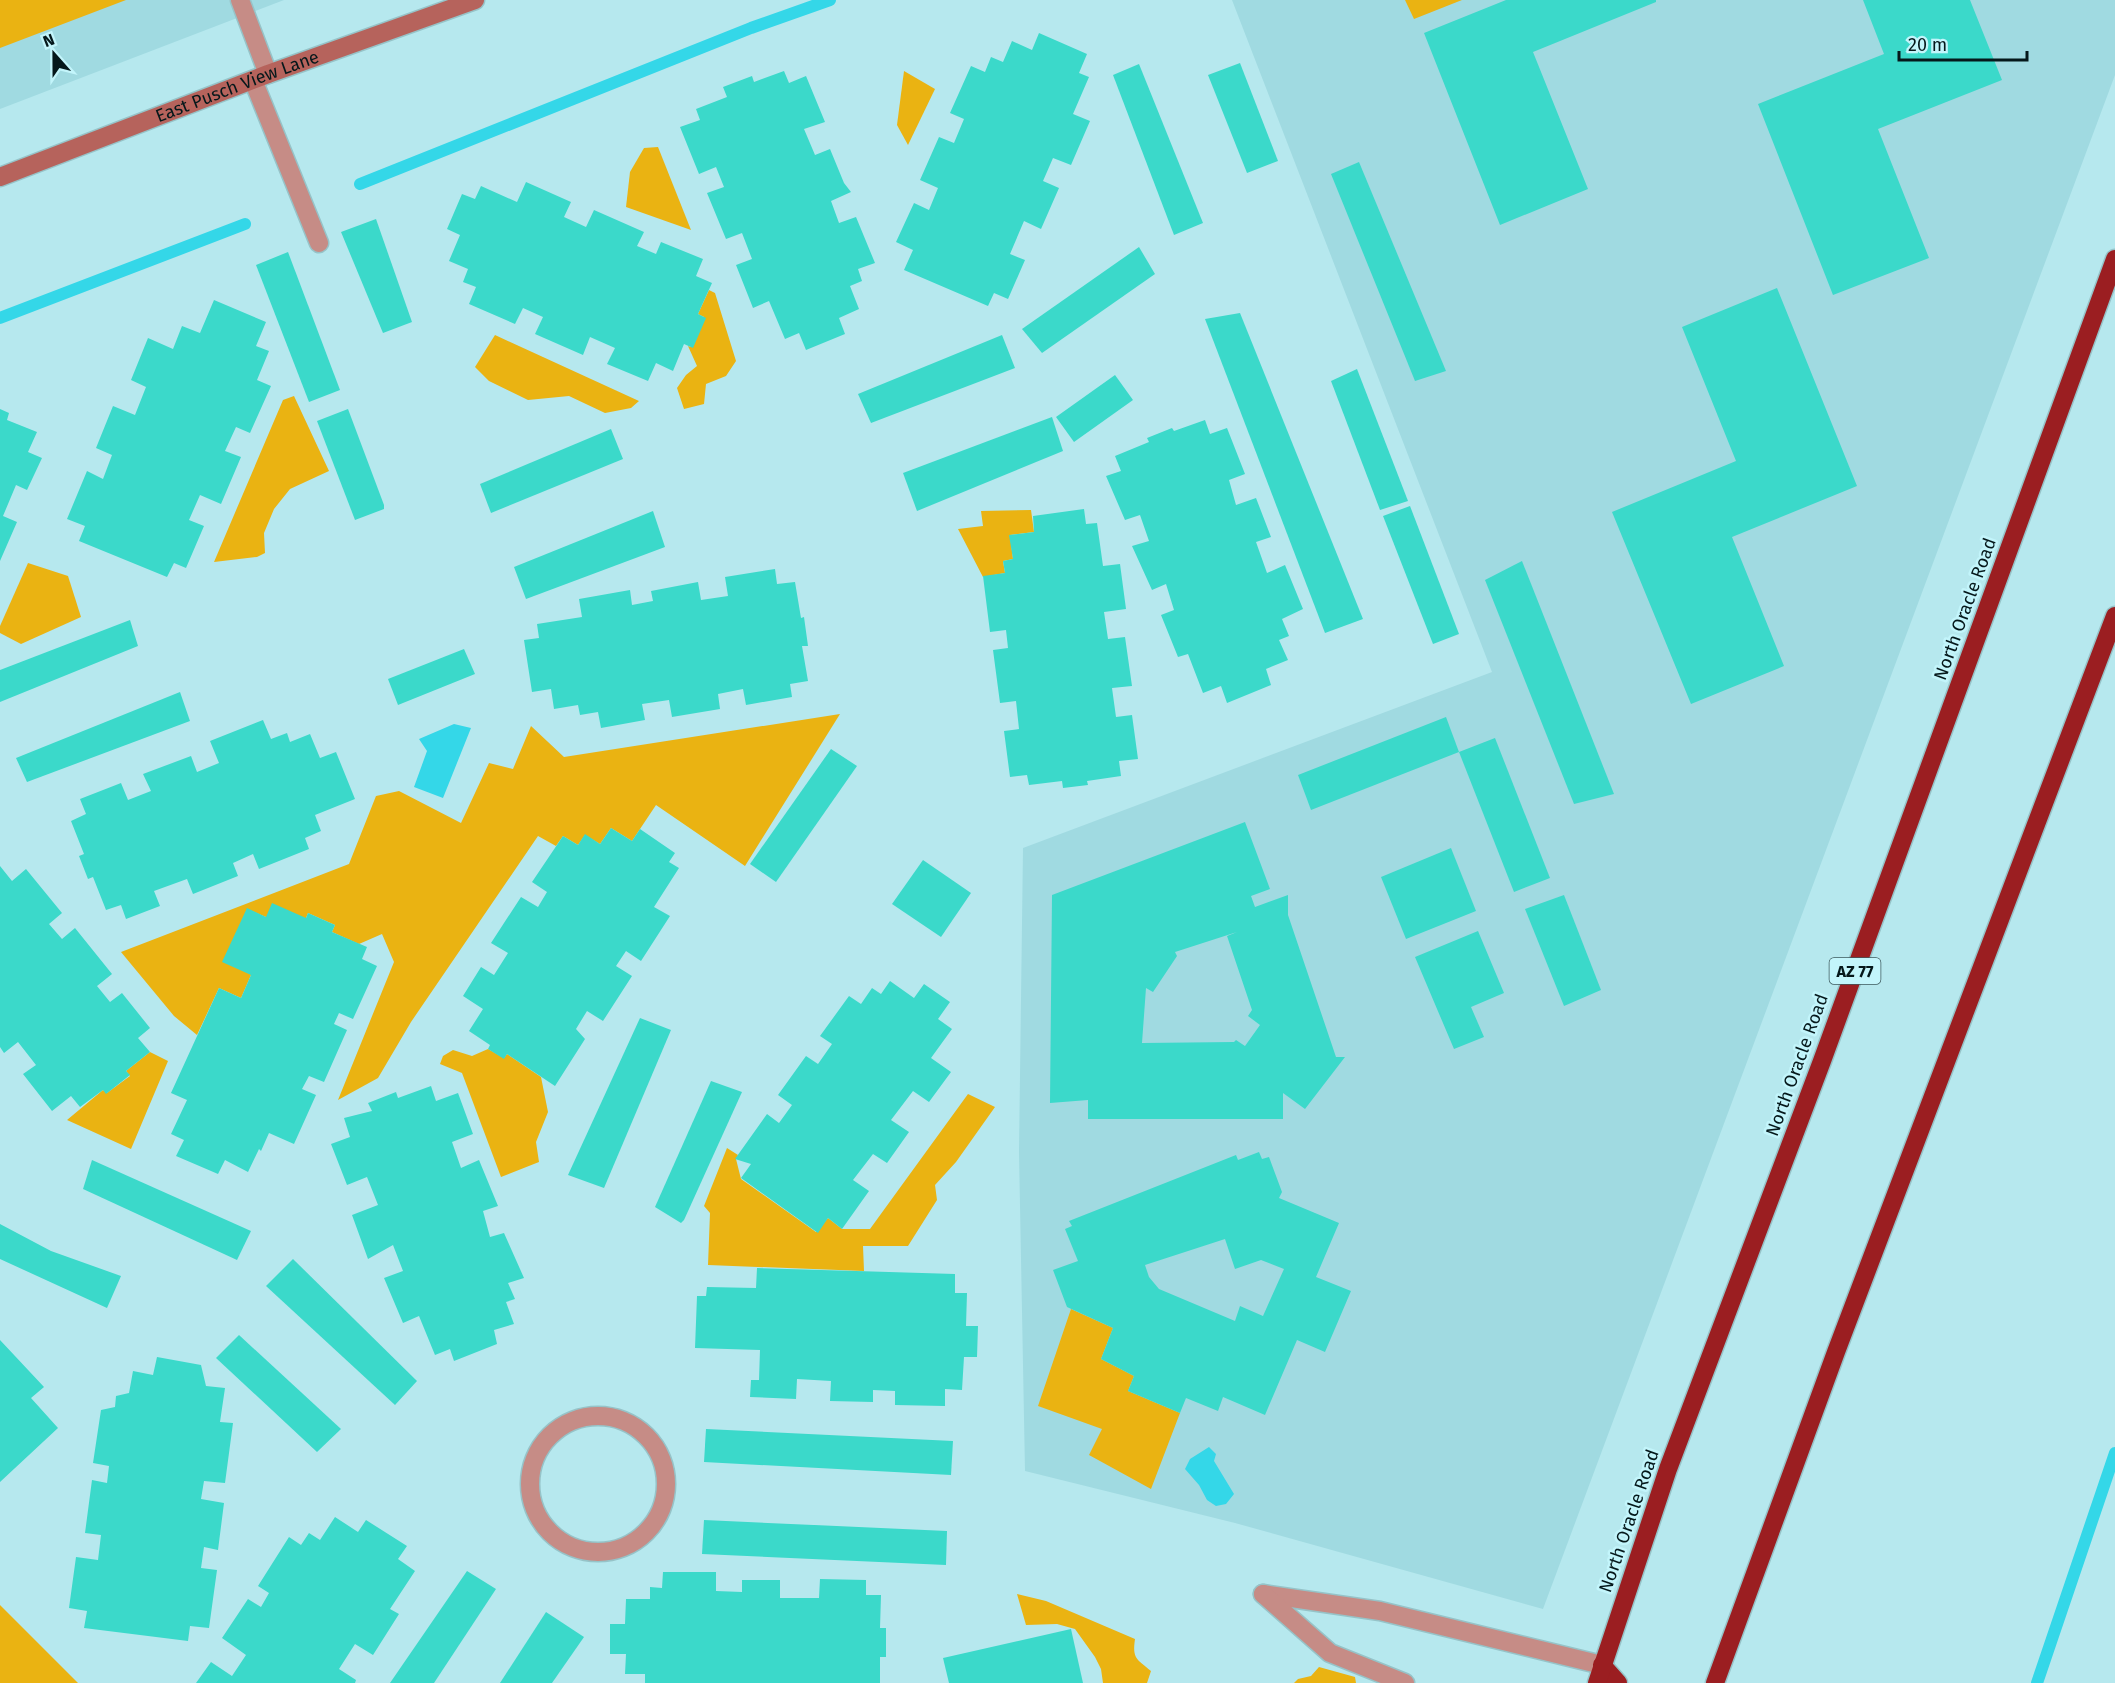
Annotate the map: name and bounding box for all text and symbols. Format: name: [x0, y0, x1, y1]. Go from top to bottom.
north arrow: [24, 24, 84, 84]
scale bar: [1899, 24, 2026, 62]
text: N: [40, 30, 57, 51]
text: 20 m: [1908, 34, 1947, 56]
street label: East Pusch View Lane: [152, 46, 322, 127]
street label: North Oracle Road: [1929, 535, 2001, 683]
road number: AZ 77: [1830, 958, 1880, 984]
street label: North Oracle Road: [1761, 991, 1833, 1139]
street label: North Oracle Road: [1594, 1446, 1664, 1596]

